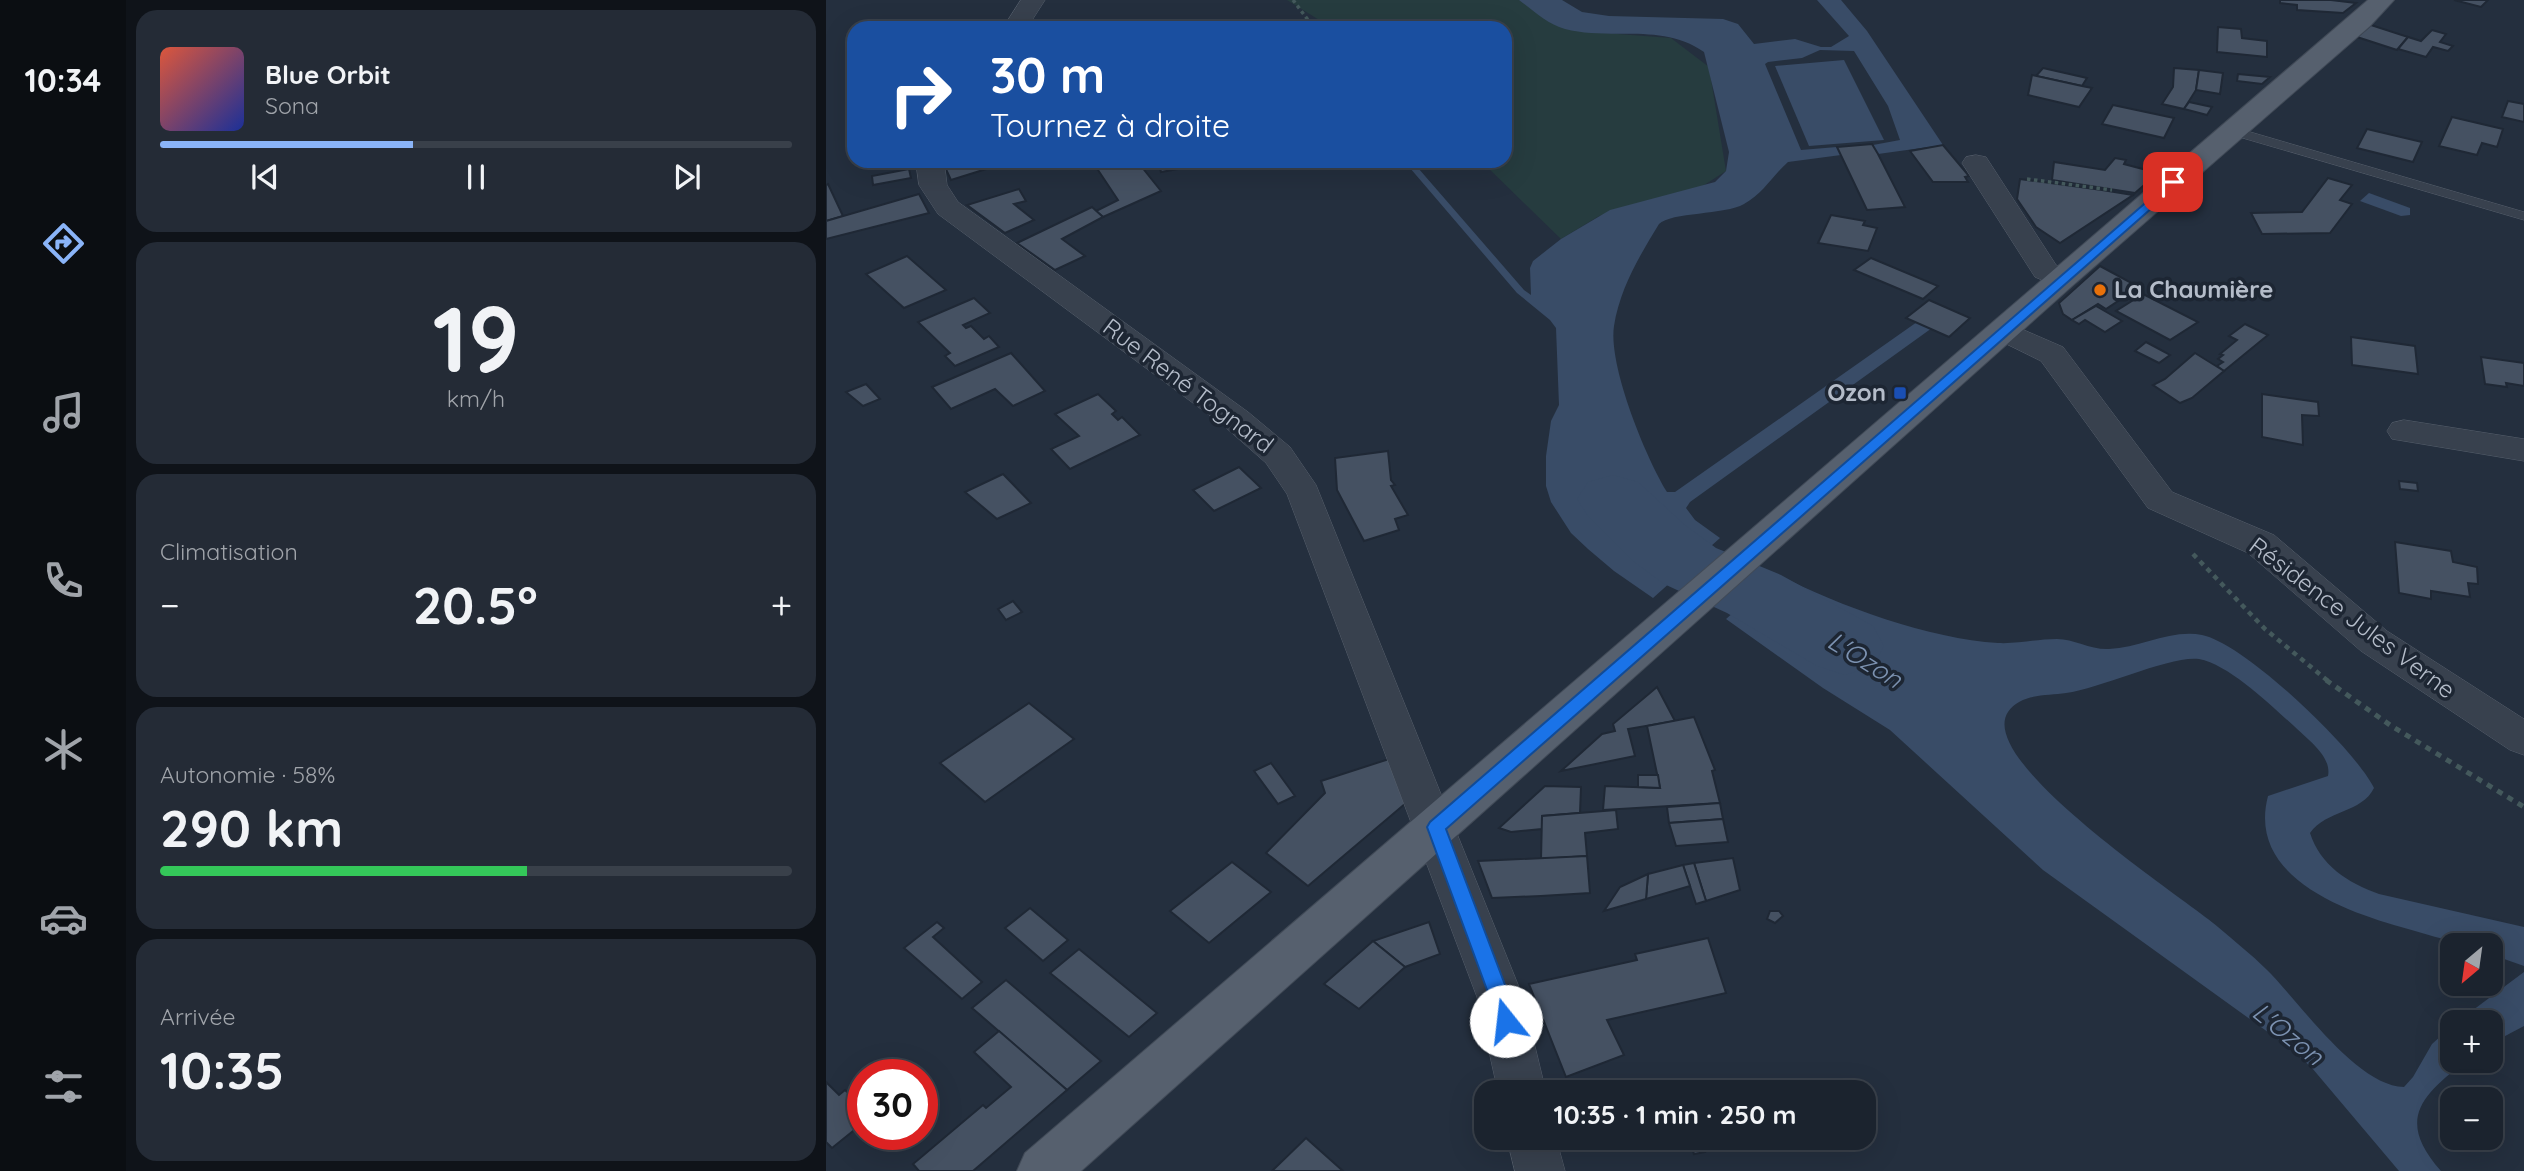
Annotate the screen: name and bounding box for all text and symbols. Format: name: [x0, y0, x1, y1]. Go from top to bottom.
text: 30 m: [990, 44, 1105, 105]
icon: right: [875, 49, 966, 140]
text: Blue Orbit: [265, 58, 391, 91]
text: 10:34: [25, 60, 101, 100]
text: Sona: [265, 91, 319, 120]
text: Tournez à droite: [990, 105, 1230, 145]
pin: [2143, 152, 2203, 212]
icon: previous: [246, 158, 284, 196]
icon: pause: [457, 158, 495, 196]
icon: next: [668, 158, 706, 196]
icon: arrive: [2154, 163, 2192, 201]
icon: directions: [39, 219, 88, 268]
place label: La Chaumière: [2114, 274, 2273, 304]
text: 19: [432, 281, 520, 395]
marker: La Chaumière: [2092, 282, 2108, 298]
street label: Rue René Tognard: [1097, 311, 1280, 459]
place label: Ozon: [1827, 377, 1886, 407]
text: km/h: [447, 384, 505, 413]
marker: Ozon: [1892, 385, 1908, 401]
icon: music: [39, 388, 88, 437]
street label: Résidence Jules Verne: [2244, 530, 2462, 704]
text: Climatisation: [160, 537, 298, 566]
icon: phone: [39, 556, 88, 605]
text: 20.5°: [413, 572, 538, 637]
text: −: [160, 581, 180, 629]
text: +: [771, 581, 792, 629]
water label: L'Ozon: [1822, 624, 1909, 696]
icon: climate: [39, 725, 88, 774]
text: Autonomie · 58%: [160, 760, 335, 789]
text: 290 km: [160, 795, 343, 860]
icon: car: [39, 894, 88, 943]
north arrow: [2440, 933, 2502, 996]
map controls: [2440, 933, 2503, 1150]
position arrow: [1469, 984, 1543, 1058]
water label: L'Ozon: [2246, 995, 2331, 1073]
text: Arrivée: [160, 1002, 236, 1031]
button: +: [2440, 1010, 2503, 1073]
text: 10:35: [160, 1037, 284, 1102]
speed limit sign: 30: [847, 1059, 938, 1150]
icon: filters: [39, 1062, 88, 1111]
button: −: [2440, 1087, 2503, 1150]
text: 10:35 · 1 min · 250 m: [1554, 1098, 1796, 1131]

